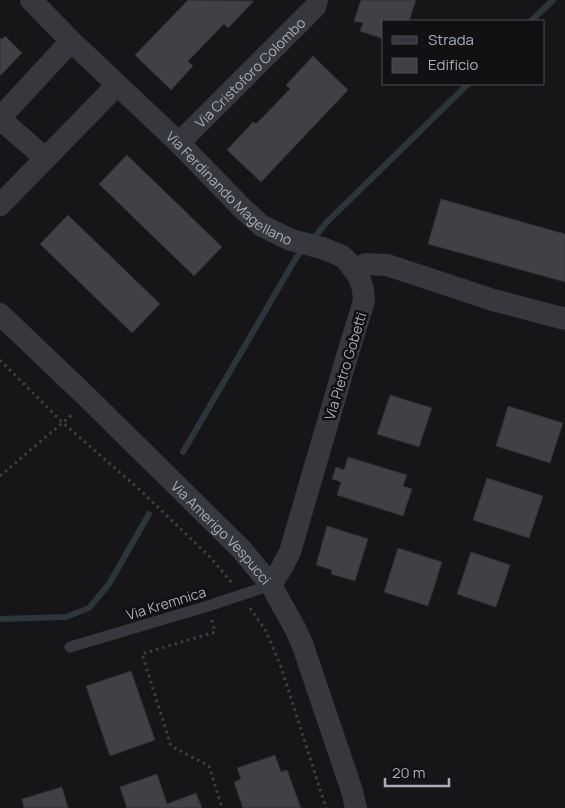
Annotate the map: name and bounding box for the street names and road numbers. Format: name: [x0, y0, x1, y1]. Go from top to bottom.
street label: Via Cristoforo Colombo: [190, 13, 309, 132]
street label: Via Ferdinando Magellano: [162, 126, 296, 249]
street label: Via Pietro Gobetti: [320, 310, 370, 422]
street label: Via Amerigo Vespucci: [167, 476, 276, 588]
street label: Via Kremnica: [124, 582, 208, 624]

